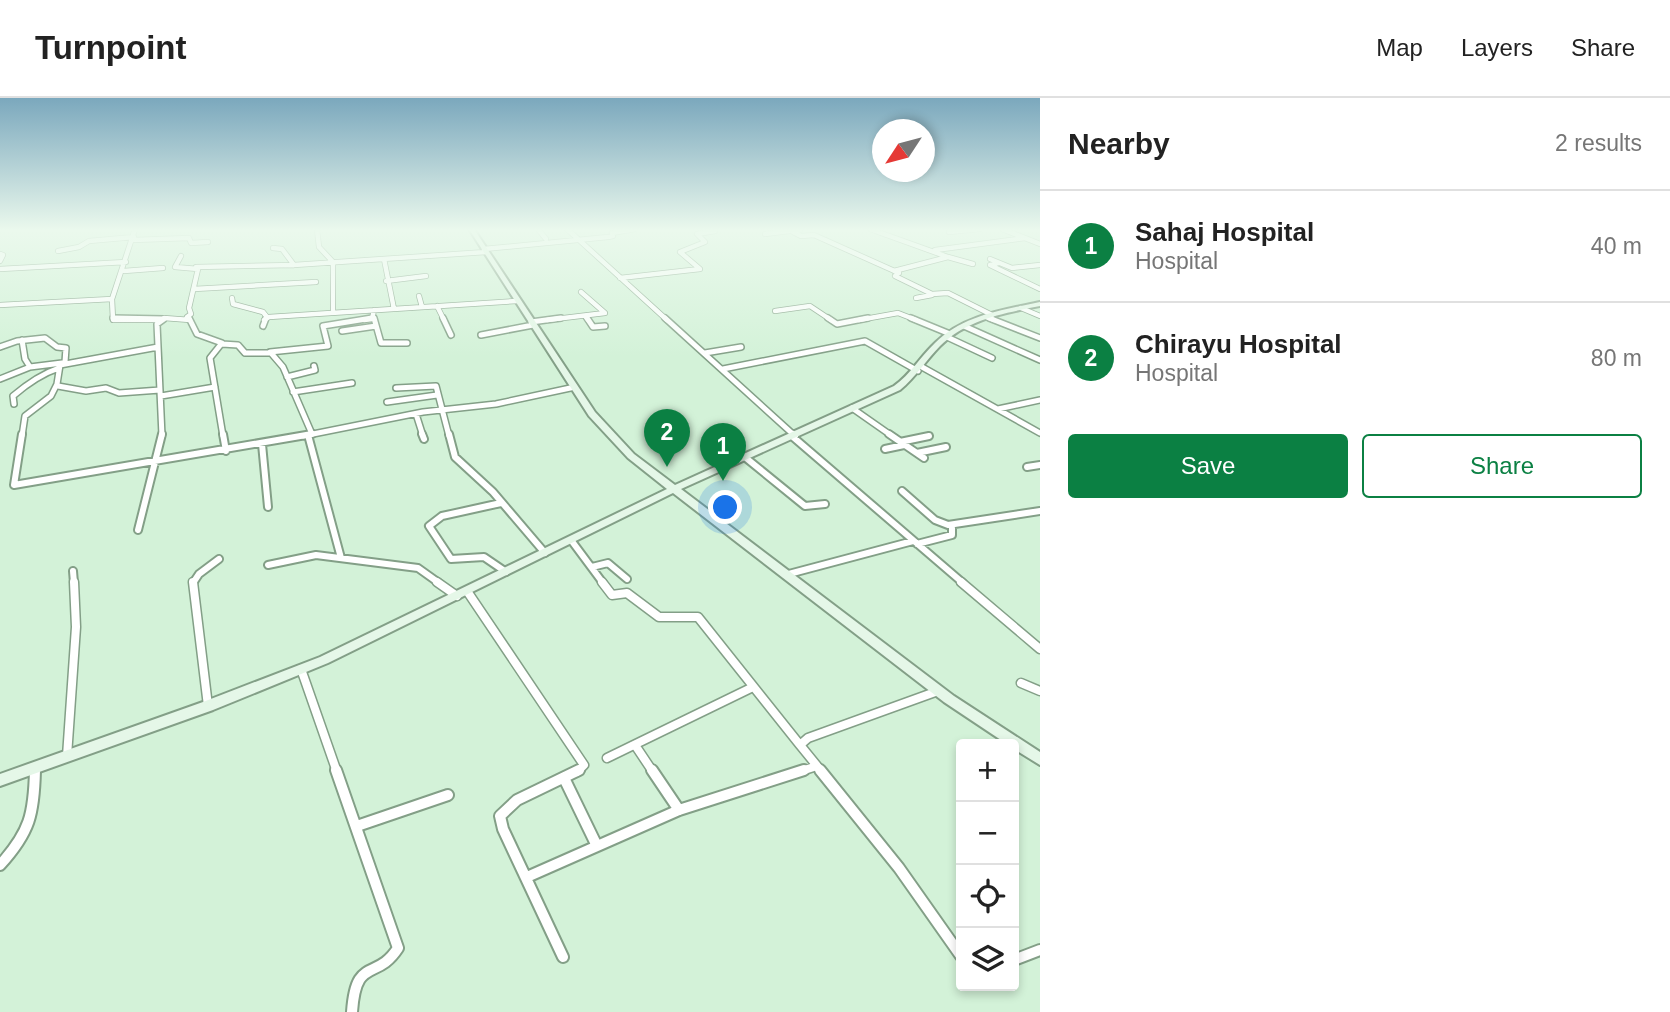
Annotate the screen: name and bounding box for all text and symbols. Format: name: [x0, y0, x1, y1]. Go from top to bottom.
text: Turnpoint: [35, 29, 187, 66]
text: Map: [1376, 34, 1423, 61]
text: Layers: [1461, 34, 1533, 61]
text: Share: [1571, 34, 1635, 61]
north arrow: [872, 119, 935, 182]
text: Nearby: [1068, 127, 1170, 160]
text: 2 results: [1555, 130, 1642, 156]
text: Sahaj Hospital: [1135, 217, 1314, 247]
text: 1: [1085, 233, 1097, 259]
text: 40 m: [1591, 233, 1642, 259]
text: Hospital: [1135, 248, 1218, 274]
text: Chirayu Hospital: [1135, 329, 1342, 359]
text: 2: [1085, 345, 1097, 371]
text: 80 m: [1591, 345, 1642, 371]
text: Hospital: [1135, 360, 1218, 386]
pin: 2: [644, 409, 690, 467]
pin: 1: [700, 423, 746, 481]
button: Save: [1068, 434, 1348, 498]
button: Share: [1362, 434, 1642, 498]
your location: [708, 490, 742, 524]
map controls: [956, 739, 1019, 991]
button: +: [956, 739, 1019, 802]
button: −: [956, 802, 1019, 865]
button: locate: [956, 865, 1019, 928]
button: layers: [956, 928, 1019, 991]

